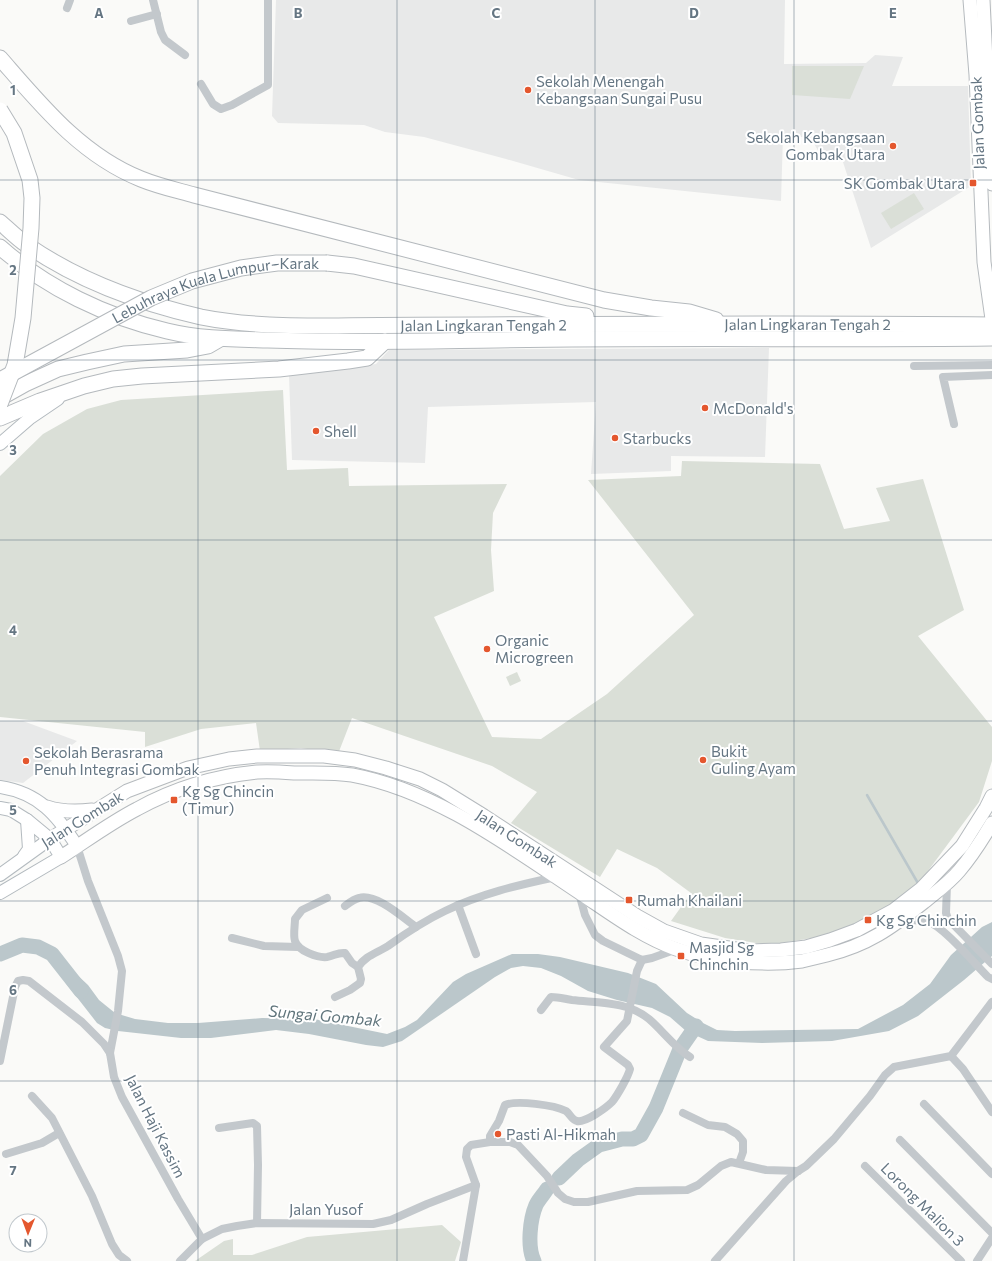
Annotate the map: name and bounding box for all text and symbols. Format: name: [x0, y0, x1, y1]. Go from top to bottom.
text: A: [94, 5, 104, 21]
text: B: [294, 5, 303, 21]
text: C: [492, 5, 501, 21]
text: D: [689, 5, 699, 21]
text: E: [889, 5, 897, 21]
place label: Sekolah Menengah Kebangsaan Sungai Pusu: [536, 72, 702, 107]
street label: Jalan Gombak: [966, 76, 988, 170]
text: 1: [10, 82, 16, 98]
marker: Sekolah Menengah Kebangsaan Sungai Pusu: [523, 85, 533, 95]
place label: Sekolah Kebangsaan Gombak Utara: [746, 128, 885, 163]
marker: Sekolah Kebangsaan Gombak Utara: [888, 141, 898, 151]
place label: SK Gombak Utara: [844, 174, 965, 192]
marker: SK Gombak Utara: [968, 178, 978, 188]
street label: Lebuhraya Kuala Lumpur–Karak: [109, 254, 319, 327]
text: 2: [9, 262, 17, 278]
street label: Jalan Lingkaran Tengah 2: [724, 315, 891, 333]
street label: Jalan Lingkaran Tengah 2: [400, 316, 567, 334]
place label: McDonald's: [713, 399, 794, 417]
marker: McDonald's: [700, 403, 710, 413]
place label: Shell: [324, 422, 357, 440]
marker: Shell: [311, 426, 321, 436]
place label: Starbucks: [623, 429, 691, 447]
marker: Starbucks: [610, 433, 620, 443]
text: 3: [9, 442, 17, 458]
text: 4: [9, 622, 17, 638]
place label: Organic Microgreen: [495, 631, 574, 666]
marker: Organic Microgreen: [482, 644, 492, 654]
place label: Bukit Guling Ayam: [711, 742, 796, 777]
place label: Sekolah Berasrama Penuh Integrasi Gombak: [34, 743, 200, 778]
marker: Bukit Guling Ayam: [698, 755, 708, 765]
marker: Sekolah Berasrama Penuh Integrasi Gombak: [21, 756, 31, 766]
place label: Kg Sg Chincin (Timur): [182, 782, 274, 817]
street label: Jalan Gombak: [38, 787, 126, 851]
marker: Kg Sg Chincin (Timur): [169, 795, 179, 805]
text: 5: [9, 802, 17, 818]
street label: Jalan Gombak: [473, 805, 561, 871]
place label: Rumah Khailani: [637, 891, 742, 909]
marker: Rumah Khailani: [624, 895, 634, 905]
place label: Kg Sg Chinchin: [876, 911, 977, 929]
marker: Kg Sg Chinchin: [863, 915, 873, 925]
place label: Masjid Sg Chinchin: [689, 938, 754, 973]
marker: Masjid Sg Chinchin: [676, 951, 686, 961]
text: 6: [9, 982, 17, 998]
water label: Sungai Gombak: [268, 1001, 383, 1029]
street label: Jalan Haji Kassim: [122, 1071, 190, 1181]
place label: Pasti Al-Hikmah: [506, 1125, 616, 1143]
marker: Pasti Al-Hikmah: [493, 1129, 503, 1139]
street label: Lorong Malion 3: [878, 1159, 968, 1249]
text: 7: [9, 1162, 17, 1178]
street label: Jalan Yusof: [289, 1200, 363, 1218]
north arrow: [8, 1213, 48, 1253]
text: N: [24, 1237, 32, 1250]

